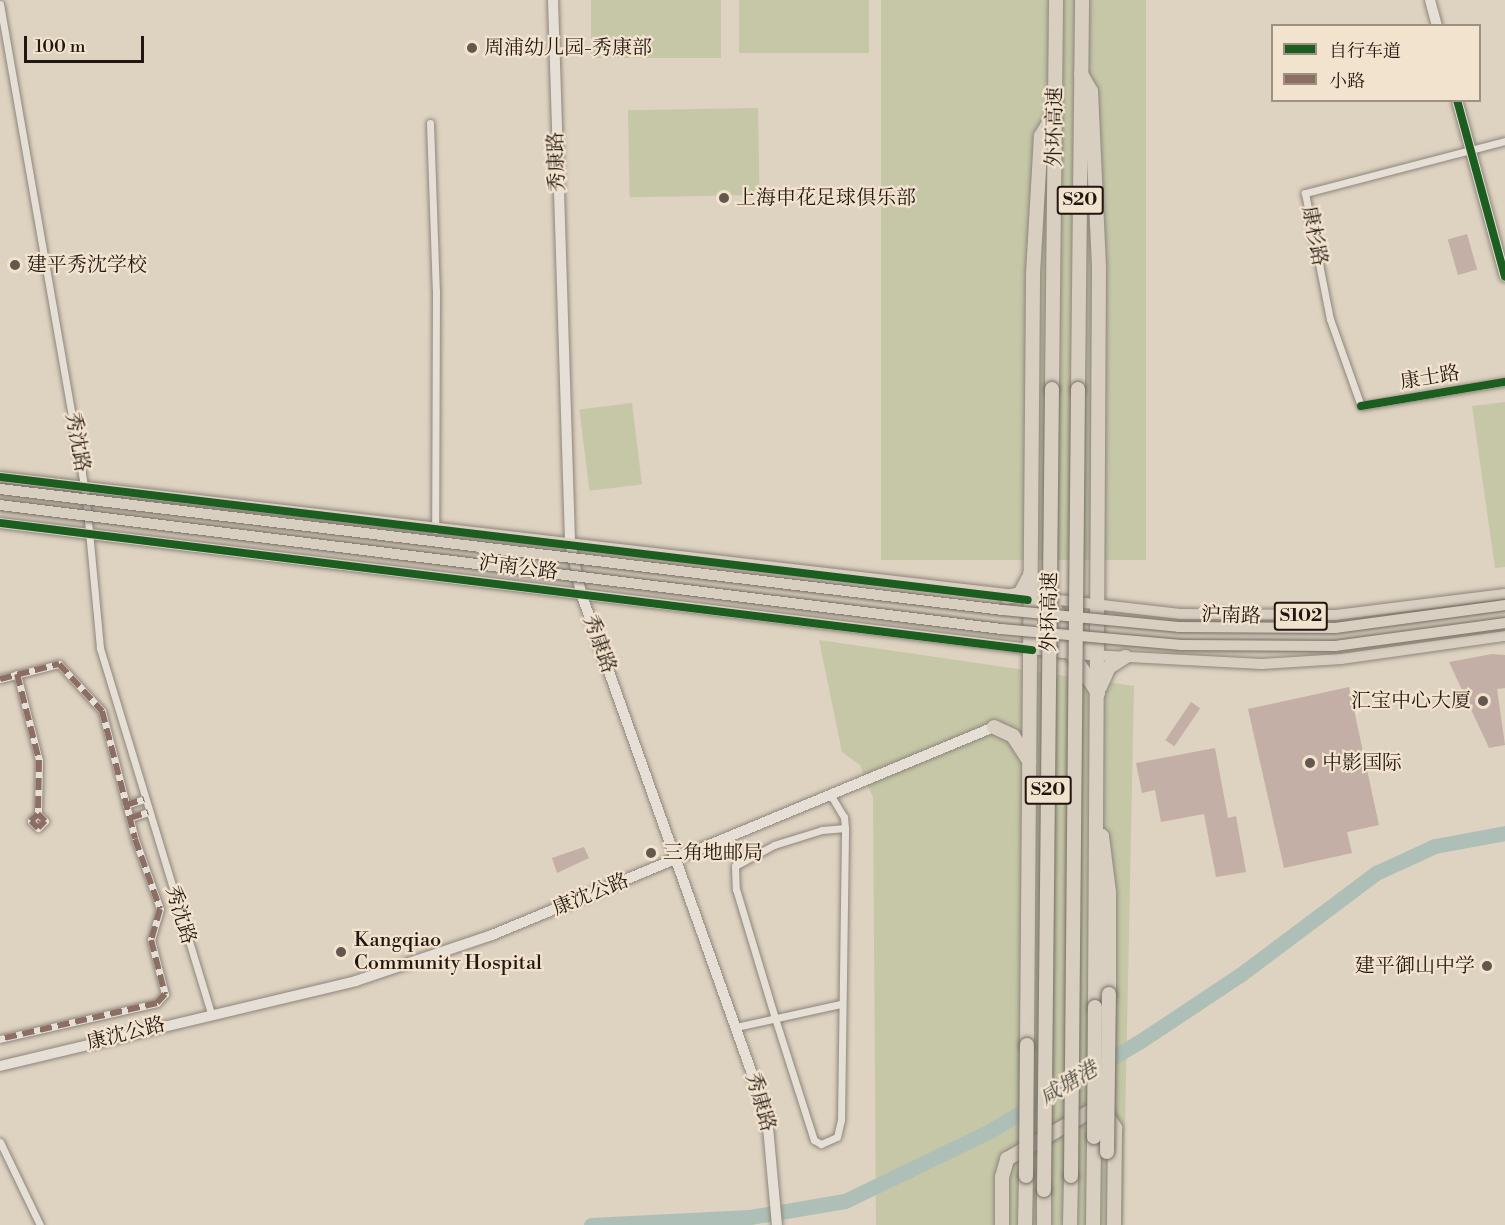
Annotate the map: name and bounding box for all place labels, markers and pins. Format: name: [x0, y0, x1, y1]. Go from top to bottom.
place label: 周浦幼儿园-秀康部: [484, 36, 652, 60]
marker: 周浦幼儿园-秀康部: [465, 41, 479, 55]
place label: 上海申花足球俱乐部: [736, 186, 916, 210]
marker: 上海申花足球俱乐部: [717, 191, 731, 205]
place label: 建平秀沈学校: [27, 253, 147, 277]
marker: 建平秀沈学校: [8, 258, 22, 272]
place label: 汇宝中心大厦: [1351, 689, 1471, 713]
marker: 汇宝中心大厦: [1476, 694, 1490, 708]
place label: 中影国际: [1322, 751, 1402, 775]
marker: 中影国际: [1303, 756, 1317, 770]
place label: 三角地邮局: [663, 841, 763, 865]
marker: 三角地邮局: [644, 846, 658, 860]
place label: Kangqiao Community Hospital: [354, 928, 542, 975]
marker: Kangqiao Community Hospital: [332, 943, 350, 961]
place label: 建平御山中学: [1355, 954, 1475, 978]
marker: 建平御山中学: [1480, 959, 1494, 973]

